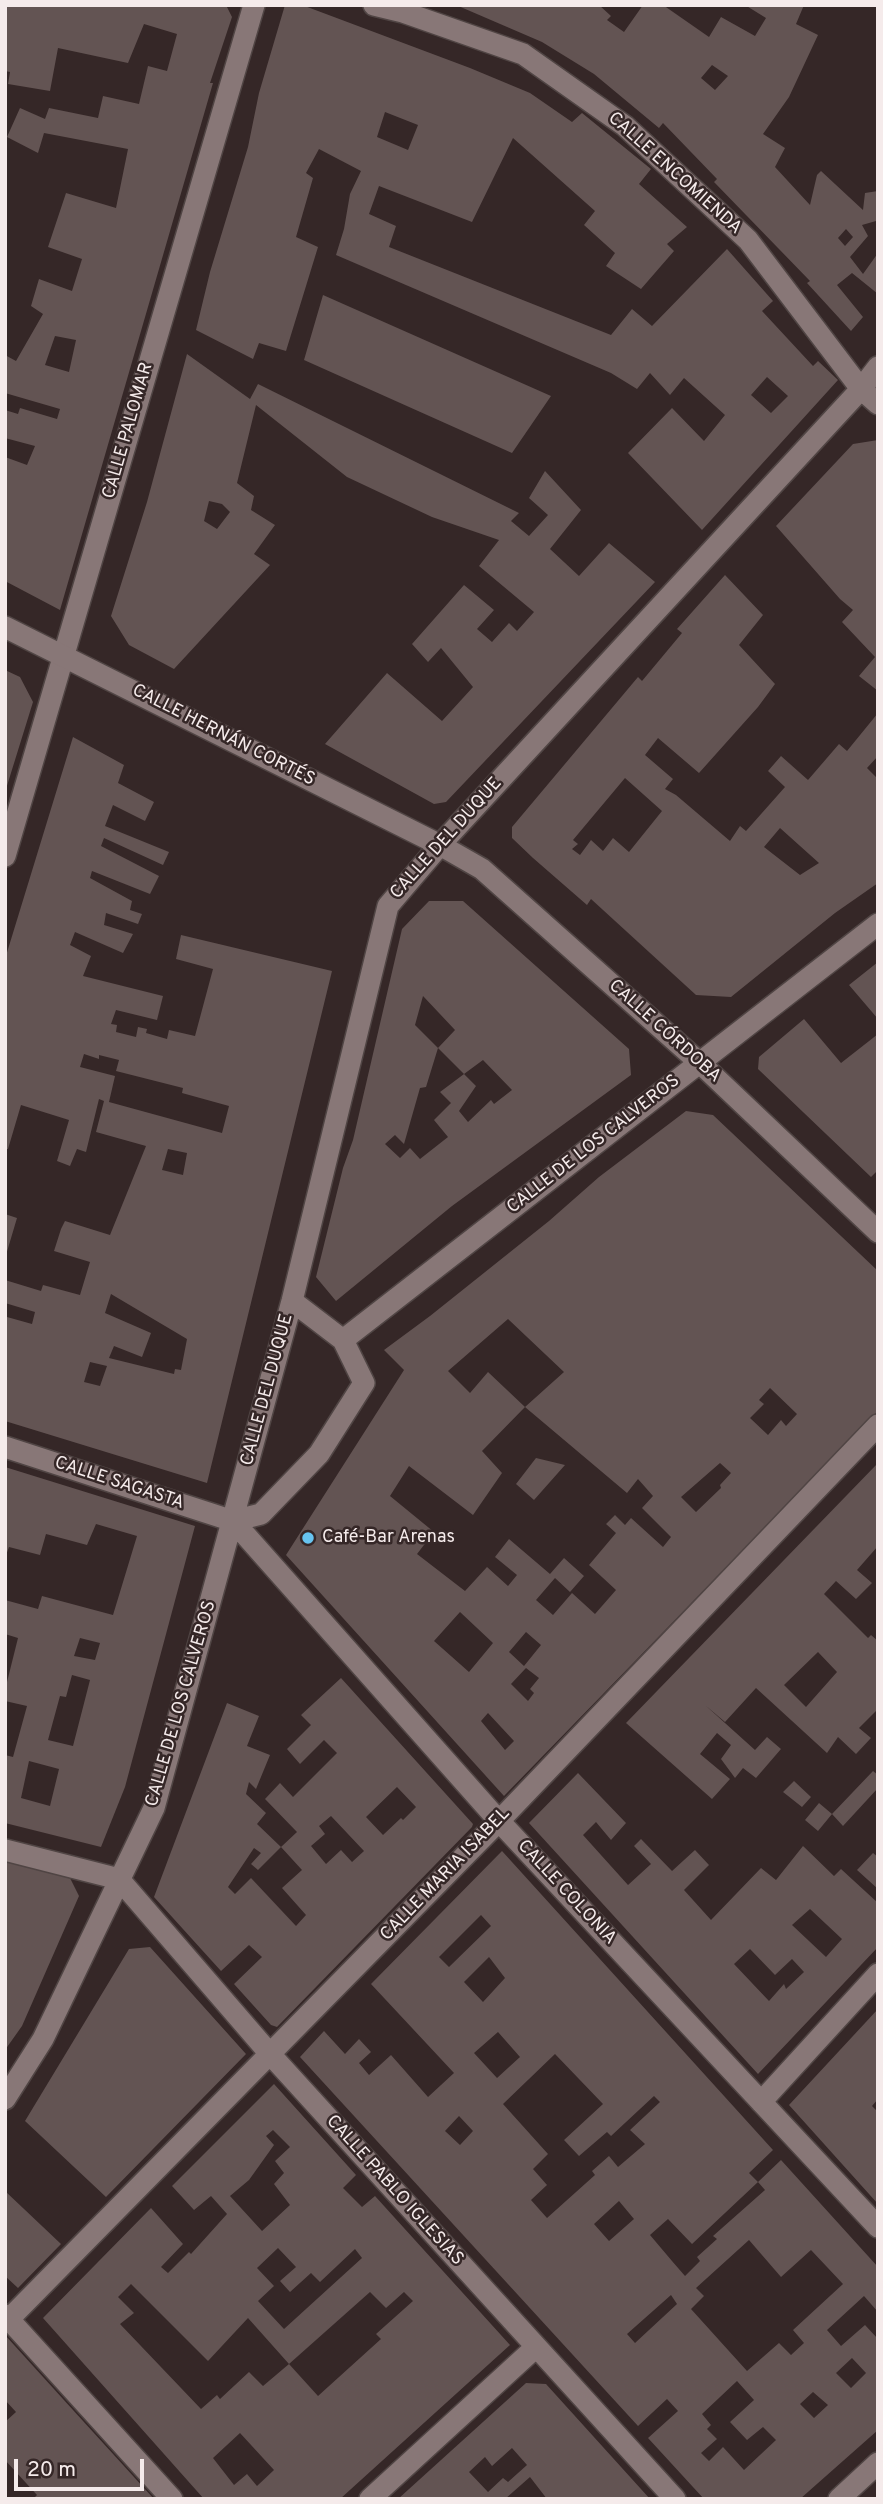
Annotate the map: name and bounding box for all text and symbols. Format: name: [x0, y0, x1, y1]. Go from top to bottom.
street label: CALLE ENCOMIENDA: [603, 108, 745, 240]
street label: CALLE PALOMAR: [99, 360, 159, 502]
street label: CALLE HERNÁN CORTÉS: [128, 680, 318, 792]
street label: CALLE DEL DUQUE: [387, 774, 507, 904]
street label: CALLE CÓRDOBA: [603, 976, 725, 1088]
street label: CALLE DE LOS CALVEROS: [503, 1071, 685, 1219]
street label: CALLE DEL DUQUE: [237, 1312, 299, 1468]
street label: CALLE SAGASTA: [52, 1453, 186, 1515]
place label: Café-Bar Arenas: [322, 1527, 455, 1549]
marker: Café-Bar Arenas: [300, 1530, 316, 1546]
street label: CALLE DE LOS CALVEROS: [142, 1599, 222, 1809]
street label: CALLE MARIA ISABEL: [377, 1804, 515, 1946]
street label: CALLE COLONIA: [512, 1836, 620, 1950]
street label: CALLE PABLO IGLESIAS: [321, 2111, 467, 2271]
scale bar: [18, 2444, 147, 2488]
text: 20 m: [27, 2457, 76, 2484]

